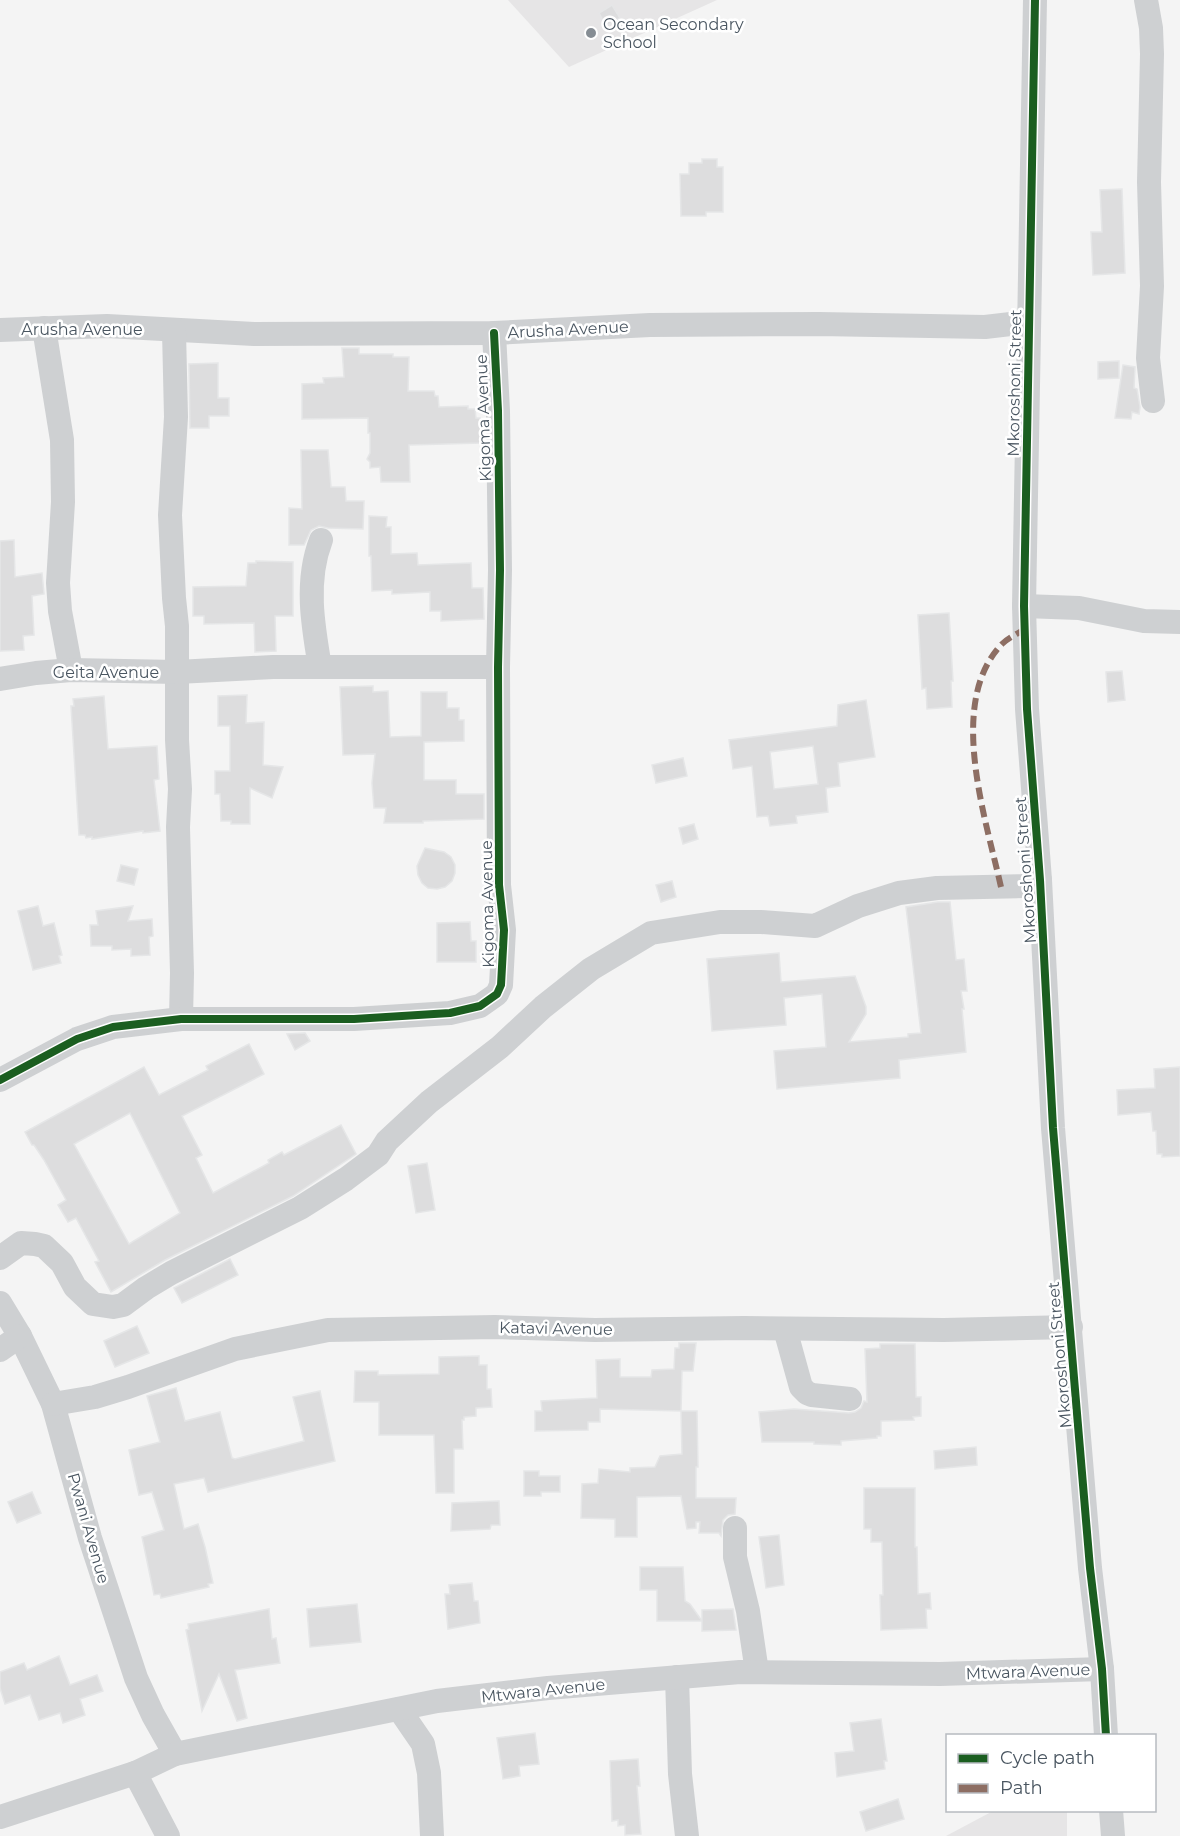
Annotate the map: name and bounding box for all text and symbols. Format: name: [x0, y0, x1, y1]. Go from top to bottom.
place label: Ocean Secondary School: [603, 15, 744, 52]
marker: Ocean Secondary School: [584, 26, 598, 40]
street label: Mkoroshoni Street: [1004, 309, 1025, 457]
street label: Arusha Avenue: [507, 317, 629, 342]
street label: Arusha Avenue: [21, 320, 143, 339]
street label: Kigoma Avenue: [472, 354, 495, 482]
street label: Geita Avenue: [53, 663, 159, 682]
street label: Mkoroshoni Street: [1011, 795, 1040, 944]
street label: Kigoma Avenue: [477, 840, 498, 968]
street label: Mkoroshoni Street: [1044, 1280, 1075, 1429]
street label: Katavi Avenue: [499, 1318, 613, 1339]
street label: Pwani Avenue: [64, 1471, 113, 1586]
street label: Mtwara Avenue: [965, 1660, 1091, 1683]
street label: Mtwara Avenue: [480, 1675, 606, 1706]
legend: [946, 1734, 1156, 1812]
text: Cycle path: [1000, 1747, 1095, 1769]
text: Path: [1000, 1777, 1043, 1799]

